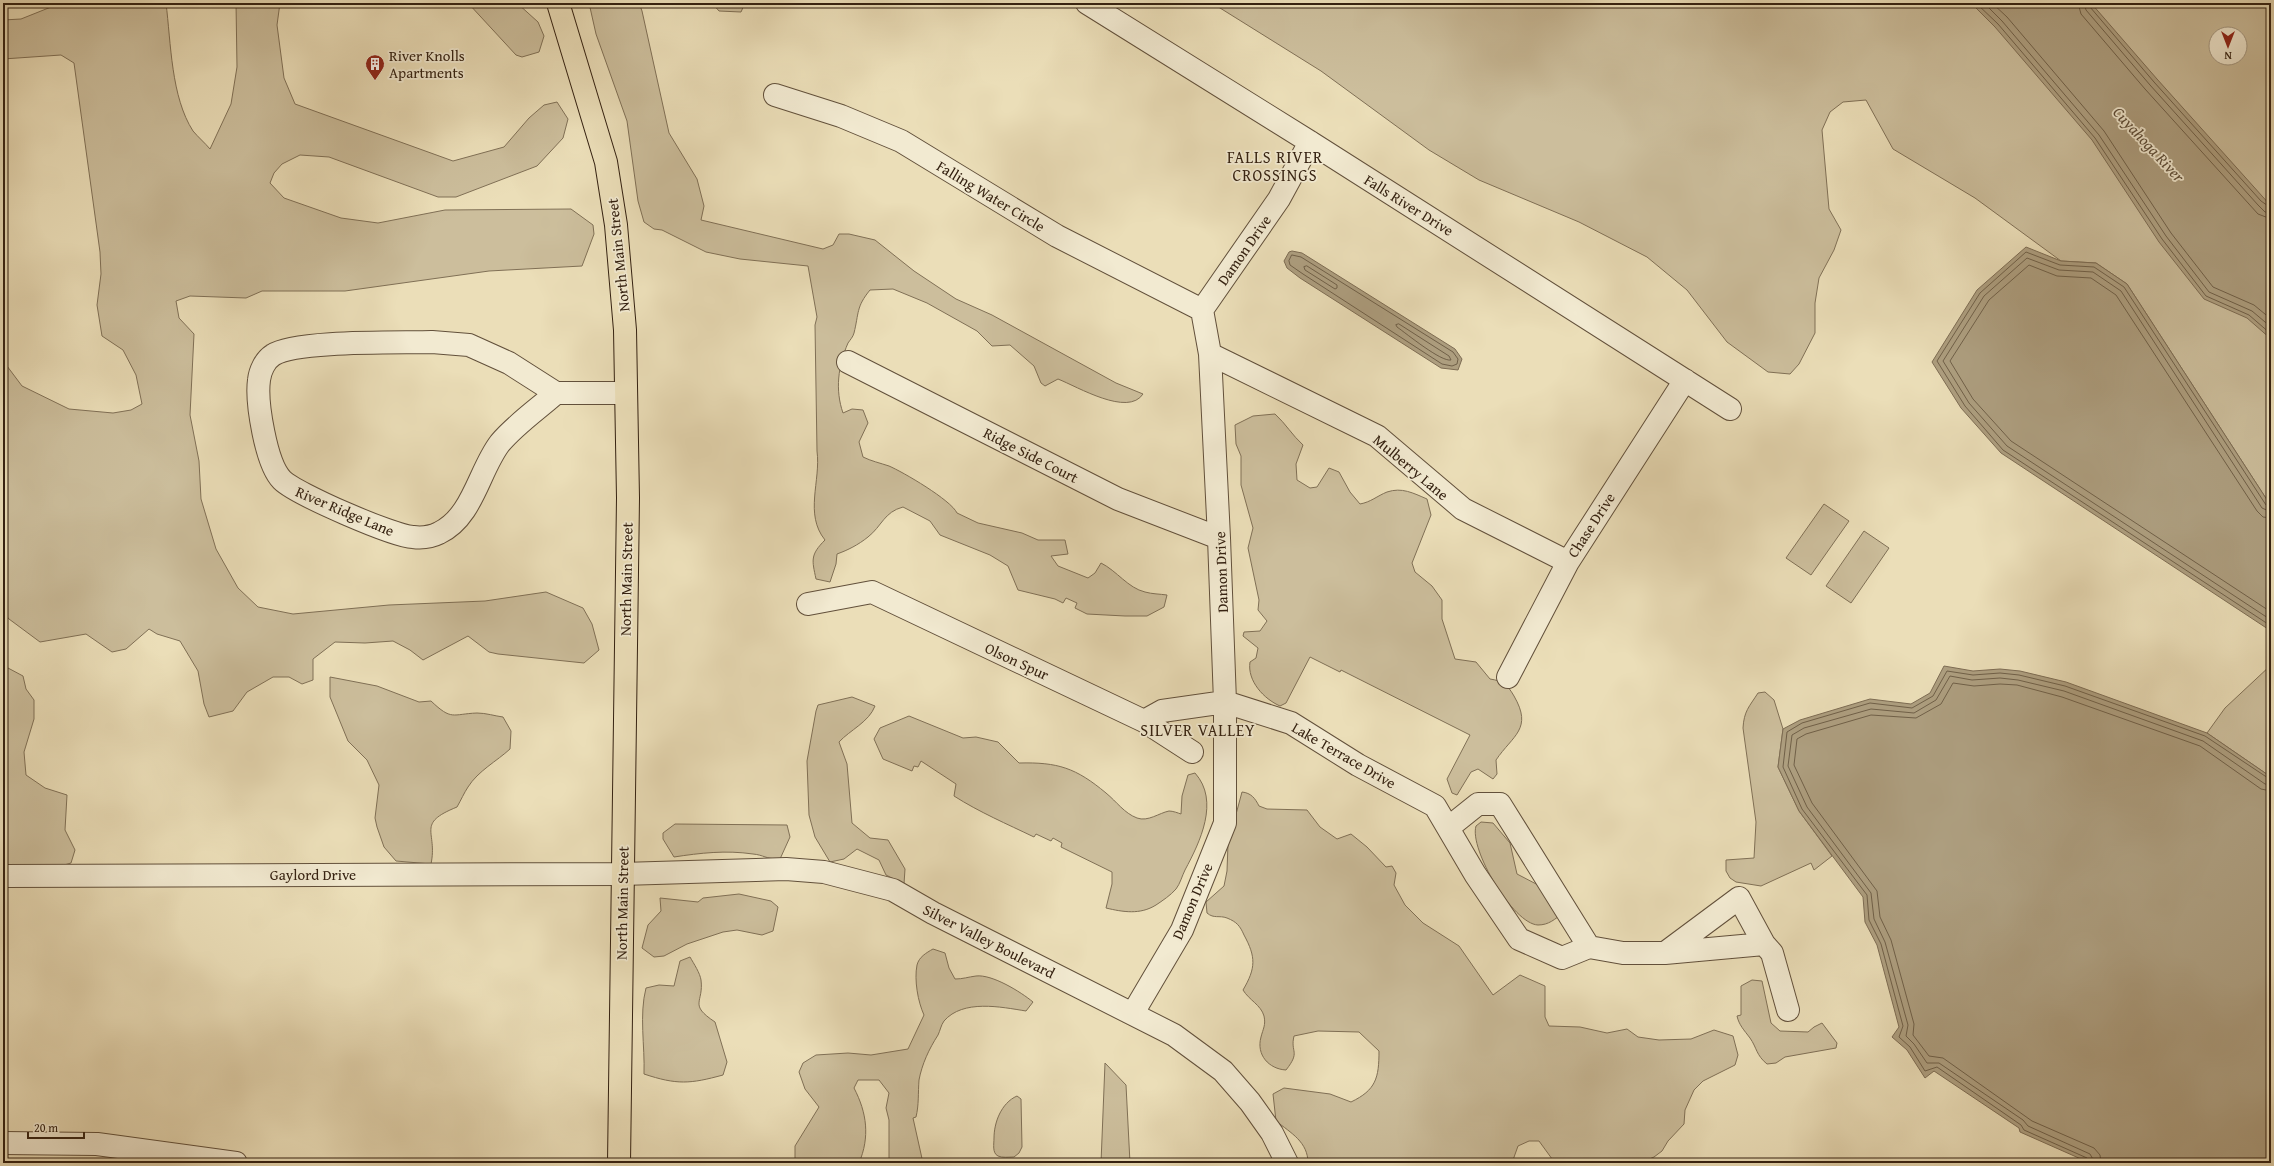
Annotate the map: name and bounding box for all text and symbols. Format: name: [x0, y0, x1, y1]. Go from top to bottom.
north arrow: [2208, 26, 2248, 66]
place label: River Knolls Apartments: [389, 45, 465, 83]
text: N: [2224, 48, 2232, 64]
building icon: River Knolls Apartments: [364, 53, 386, 81]
water label: Cuyahoga River: [2108, 101, 2191, 188]
district label: FALLS RIVER CROSSINGS: [1227, 145, 1323, 187]
street label: Falling Water Circle: [933, 155, 1049, 237]
street label: Falls River Drive: [1360, 169, 1458, 241]
street label: North Main Street: [602, 197, 634, 313]
street label: Damon Drive: [1212, 211, 1276, 289]
street label: Ridge Side Court: [980, 422, 1083, 488]
street label: Mulberry Lane: [1369, 429, 1453, 505]
street label: River Ridge Lane: [293, 481, 397, 541]
street label: Chase Drive: [1562, 488, 1620, 562]
street label: North Main Street: [615, 521, 638, 636]
street label: Damon Drive: [1209, 531, 1233, 613]
street label: Olson Spur: [982, 637, 1052, 685]
street label: Lake Terrace Drive: [1288, 717, 1400, 793]
district label: SILVER VALLEY: [1140, 718, 1256, 742]
street label: North Main Street: [611, 845, 634, 960]
street label: Damon Drive: [1166, 859, 1218, 943]
street label: Gaylord Drive: [270, 864, 356, 885]
street label: Silver Valley Boulevard: [919, 899, 1059, 983]
scale bar: [28, 1114, 84, 1140]
text: 20 m: [34, 1119, 58, 1136]

